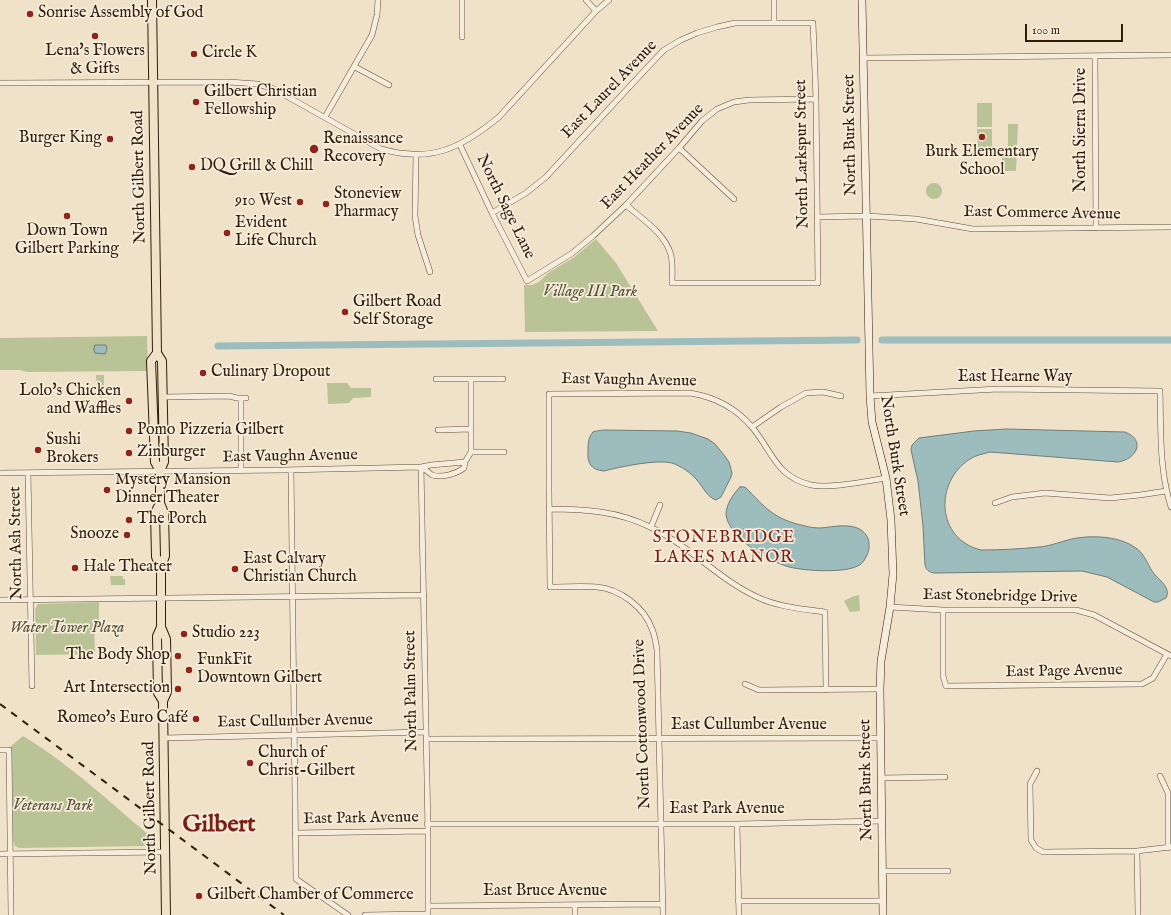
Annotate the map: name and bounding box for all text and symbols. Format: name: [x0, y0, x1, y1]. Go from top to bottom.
place label: Sonrise Assembly of God: [38, 4, 203, 24]
marker: Sonrise Assembly of God: [25, 9, 35, 19]
scale bar: [1027, 16, 1125, 42]
text: 100 m: [1032, 23, 1060, 38]
marker: Lena's Flowers & Gifts: [90, 31, 100, 41]
street label: East Laurel Avenue: [558, 37, 662, 143]
place label: Lena's Flowers & Gifts: [45, 42, 145, 80]
place label: Circle K: [202, 44, 257, 64]
marker: Circle K: [189, 49, 199, 59]
street label: North Sierra Drive: [1072, 68, 1092, 192]
street label: North Burk Street: [840, 74, 862, 196]
street label: North Larkspur Street: [792, 79, 814, 229]
place label: Gilbert Christian Fellowship: [204, 83, 317, 121]
marker: Gilbert Christian Fellowship: [191, 97, 201, 107]
street label: East Heather Avenue: [597, 100, 709, 214]
street label: North Gilbert Road: [129, 110, 151, 244]
place label: Burger King: [19, 129, 102, 149]
place label: Renaissance Recovery: [323, 130, 403, 168]
marker: Burk Elementary School: [977, 132, 987, 142]
marker: Burger King: [105, 134, 115, 144]
marker: Renaissance Recovery: [308, 143, 320, 155]
place label: Burk Elementary School: [925, 143, 1039, 181]
street label: North Sage Lane: [471, 152, 539, 262]
place label: DQ Grill & Chill: [200, 157, 313, 177]
marker: DQ Grill & Chill: [187, 162, 197, 172]
place label: Stoneview Pharmacy: [334, 185, 401, 223]
place label: 910 West: [235, 192, 292, 212]
marker: 910 West: [295, 197, 305, 207]
marker: Stoneview Pharmacy: [321, 199, 331, 209]
street label: East Commerce Avenue: [963, 203, 1121, 225]
marker: Down Town Gilbert Parking: [62, 211, 72, 221]
place label: Evident Life Church: [235, 214, 317, 252]
place label: Down Town Gilbert Parking: [15, 222, 119, 260]
marker: Evident Life Church: [222, 228, 232, 238]
park label: Village III Park: [543, 283, 637, 303]
place label: Gilbert Road Self Storage: [353, 293, 441, 331]
marker: Gilbert Road Self Storage: [340, 307, 350, 317]
place label: Culinary Dropout: [211, 363, 330, 383]
marker: Culinary Dropout: [198, 368, 208, 378]
street label: East Hearne Way: [958, 368, 1072, 388]
street label: East Vaughn Avenue: [561, 370, 697, 392]
place label: Lolo's Chicken and Waffles: [19, 382, 121, 420]
street label: North Burk Street: [875, 394, 913, 518]
marker: Lolo's Chicken and Waffles: [124, 396, 134, 406]
place label: Pomo Pizzeria Gilbert: [137, 421, 284, 441]
marker: Pomo Pizzeria Gilbert: [124, 426, 134, 436]
place label: Sushi Brokers: [46, 431, 98, 469]
place label: Zinburger: [137, 443, 206, 463]
marker: Sushi Brokers: [33, 445, 43, 455]
street label: East Vaughn Avenue: [222, 446, 358, 468]
marker: Zinburger: [124, 448, 134, 458]
place label: Mystery Mansion Dinner Theater: [115, 471, 231, 509]
marker: Mystery Mansion Dinner Theater: [102, 485, 112, 495]
street label: North Ash Street: [6, 486, 28, 600]
place label: The Porch: [137, 510, 207, 530]
marker: The Porch: [124, 515, 134, 525]
place label: Snooze: [70, 525, 119, 545]
district label: STONEBRIDGE LAKES MANOR: [653, 529, 795, 569]
marker: Snooze: [122, 530, 132, 540]
place label: East Calvary Christian Church: [243, 550, 357, 588]
place label: Hale Theater: [83, 558, 172, 578]
marker: Hale Theater: [70, 563, 80, 573]
marker: East Calvary Christian Church: [230, 564, 240, 574]
street label: East Stonebridge Drive: [923, 586, 1077, 608]
park label: Water Tower Plaza: [10, 619, 124, 639]
place label: Studio 223: [192, 624, 260, 644]
marker: Studio 223: [179, 629, 189, 639]
street label: North Palm Street: [401, 630, 423, 752]
street label: North Cottonwood Drive: [630, 639, 656, 809]
place label: The Body Shop: [66, 646, 170, 666]
marker: The Body Shop: [173, 651, 183, 661]
place label: FunkFit Downtown Gilbert: [197, 651, 322, 689]
street label: East Page Avenue: [1005, 661, 1123, 683]
marker: FunkFit Downtown Gilbert: [184, 665, 194, 675]
place label: Art Intersection: [64, 679, 170, 699]
marker: Art Intersection: [173, 684, 183, 694]
place label: Romeo's Euro Café: [57, 709, 188, 729]
street label: East Cullumber Avenue: [217, 711, 373, 733]
marker: Romeo's Euro Café: [191, 714, 201, 724]
street label: East Cullumber Avenue: [671, 716, 827, 736]
street label: North Burk Street: [856, 719, 878, 841]
street label: North Gilbert Road: [140, 741, 162, 875]
place label: Church of Christ-Gilbert: [258, 744, 355, 782]
marker: Church of Christ-Gilbert: [245, 758, 255, 768]
park label: Veterans Park: [13, 797, 93, 817]
street label: East Park Avenue: [669, 800, 785, 820]
street label: East Park Avenue: [303, 808, 419, 830]
district label: Gilbert: [183, 812, 255, 840]
street label: East Bruce Avenue: [483, 882, 607, 902]
place label: Gilbert Chamber of Commerce: [207, 886, 414, 906]
marker: Gilbert Chamber of Commerce: [194, 891, 204, 901]

